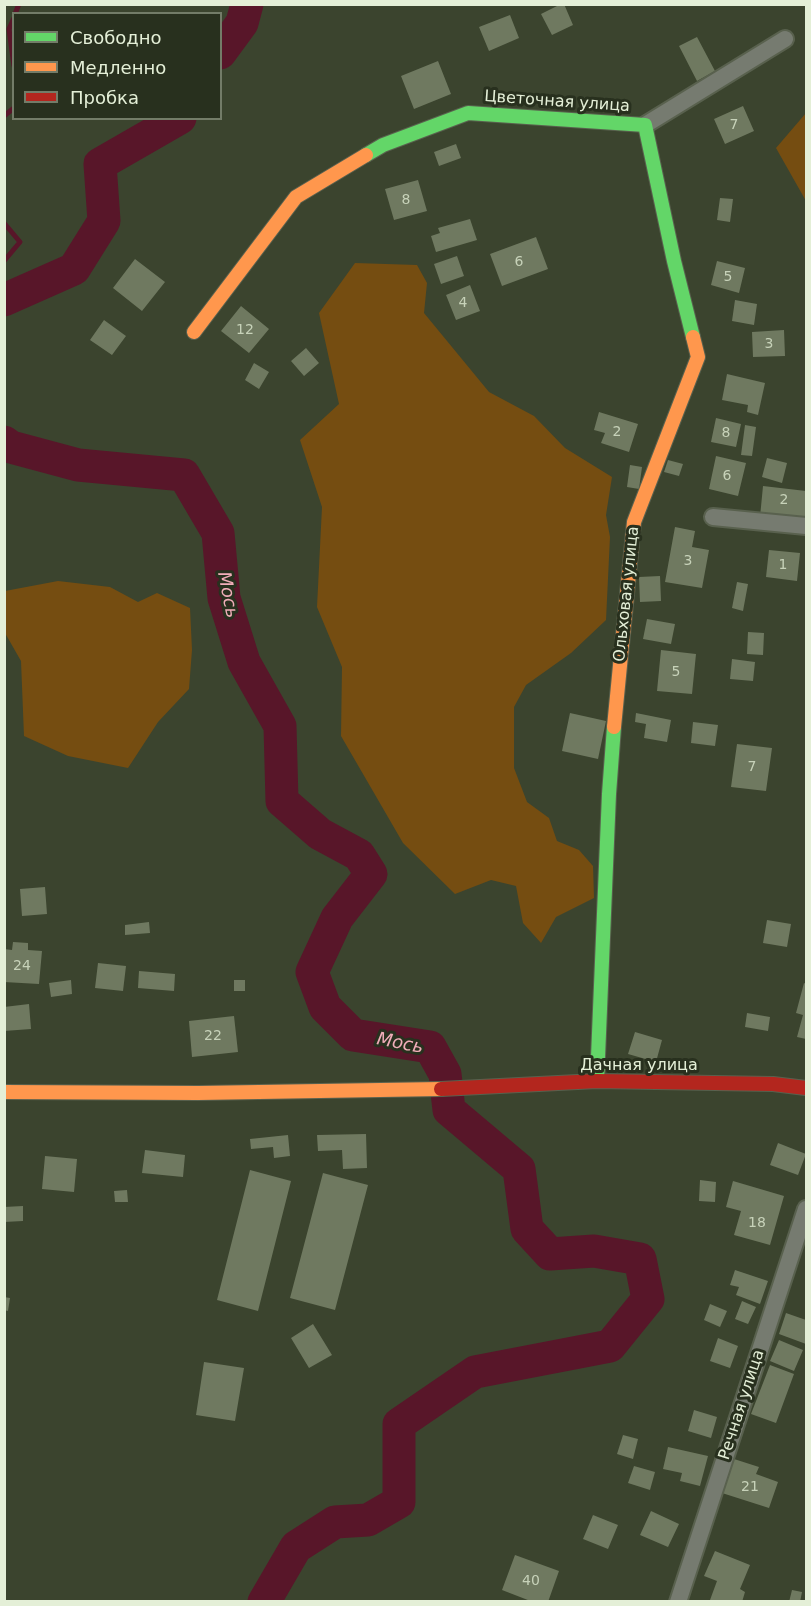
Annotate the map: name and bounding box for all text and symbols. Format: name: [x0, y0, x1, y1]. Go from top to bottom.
legend: [12, 12, 222, 120]
text: Свободно: [70, 27, 162, 48]
text: Медленно: [70, 57, 166, 78]
text: Пробка: [70, 87, 139, 108]
street label: Цветочная улица: [483, 87, 631, 117]
house number: 7: [730, 117, 738, 133]
house number: 8: [402, 192, 410, 208]
house number: 6: [515, 254, 523, 270]
house number: 5: [724, 269, 732, 285]
house number: 4: [459, 295, 467, 311]
house number: 12: [236, 322, 254, 338]
house number: 3: [765, 336, 773, 352]
house number: 2: [613, 424, 621, 440]
house number: 8: [722, 425, 730, 441]
house number: 6: [723, 468, 731, 484]
house number: 2: [780, 492, 788, 508]
street label: Ольховая улица: [610, 525, 644, 663]
house number: 3: [684, 553, 692, 569]
house number: 1: [779, 557, 787, 573]
water label: Мось: [212, 570, 242, 620]
house number: 5: [672, 664, 680, 680]
house number: 7: [748, 759, 756, 775]
house number: 24: [13, 958, 31, 974]
house number: 22: [204, 1028, 222, 1044]
water label: Мось: [375, 1029, 425, 1059]
street label: Дачная улица: [580, 1056, 698, 1076]
house number: 18: [748, 1215, 766, 1231]
street label: Речная улица: [715, 1347, 769, 1463]
house number: 21: [741, 1479, 759, 1495]
house number: 40: [522, 1573, 540, 1589]

